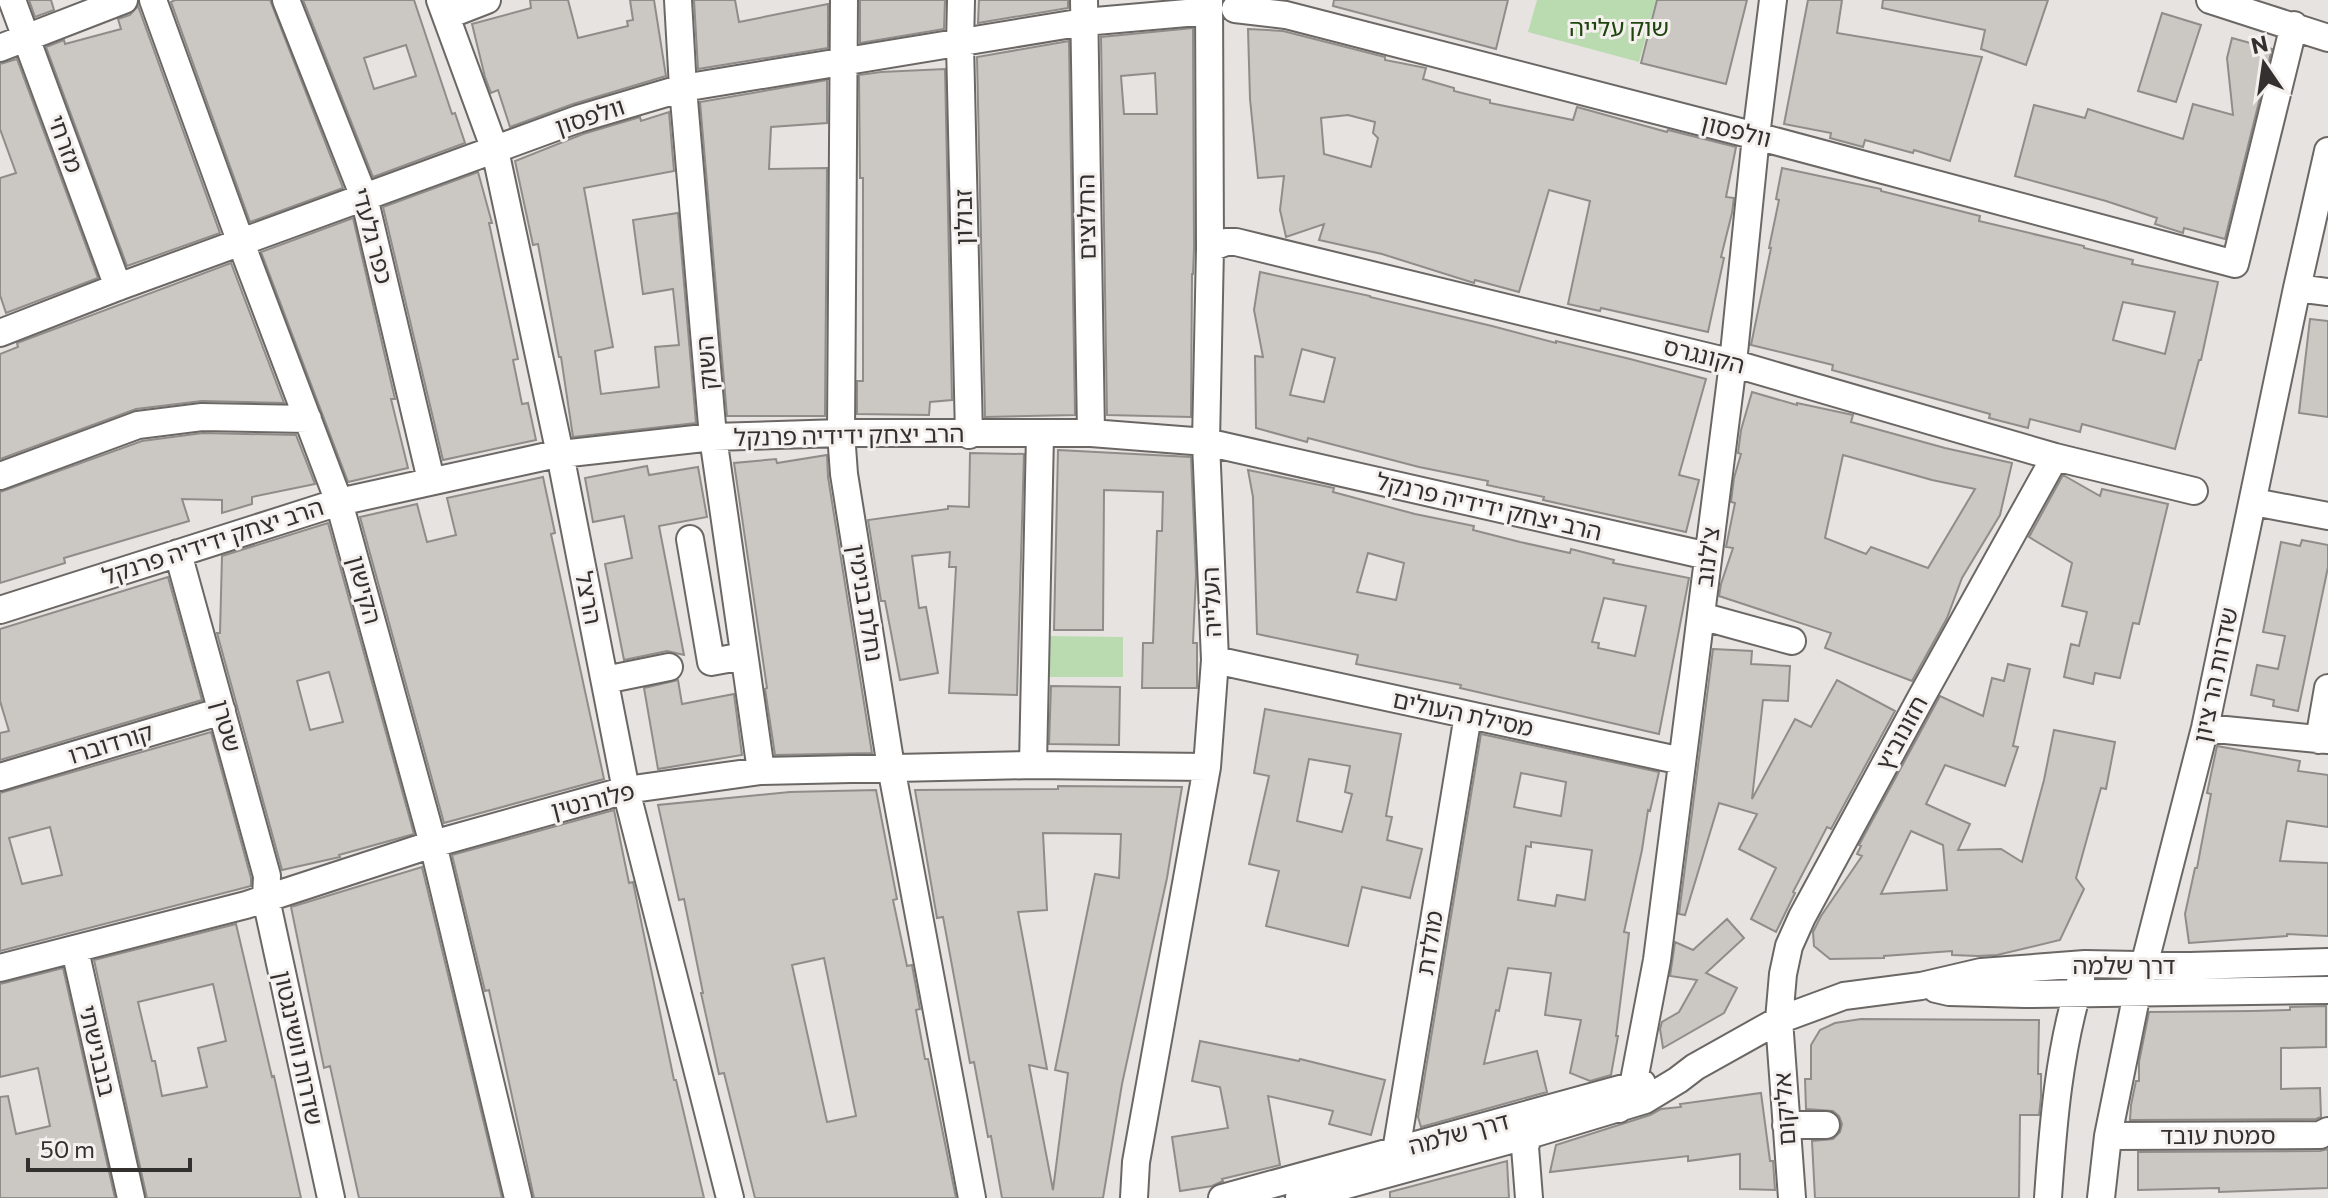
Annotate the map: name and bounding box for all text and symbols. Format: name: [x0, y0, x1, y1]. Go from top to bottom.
park label: שוק עלייה: [1569, 12, 1669, 41]
north arrow: [2224, 24, 2304, 104]
text: N: [2248, 29, 2270, 59]
street label: וולפסון: [551, 91, 628, 140]
street label: וולפסון: [1698, 107, 1775, 152]
street label: מזרחי: [43, 111, 90, 176]
street label: החלוצים: [1070, 174, 1101, 260]
street label: כפר גלעדי: [347, 184, 400, 287]
street label: זבולון: [948, 189, 977, 245]
street label: הקונגרס: [1661, 330, 1748, 379]
street label: השוק: [689, 335, 722, 392]
street label: הרב יצחק ידידיה פרנקל: [733, 418, 965, 451]
street label: הרב יצחק ידידיה פרנקל: [1374, 465, 1605, 546]
street label: הרב יצחק ידידיה פרנקל: [98, 491, 327, 590]
street label: צ'לנוב: [1688, 525, 1725, 589]
street label: נחלת בנימין: [843, 542, 890, 664]
street label: הקישון: [342, 552, 388, 627]
street label: העלייה: [1195, 566, 1226, 638]
street label: הרצל: [570, 569, 609, 627]
street label: שדרות הר ציון: [2186, 604, 2243, 745]
street label: מסילת העולים: [1390, 683, 1536, 742]
street label: חזונוביץ: [1868, 690, 1933, 775]
street label: שטרן: [207, 696, 248, 755]
street label: קורדוברו: [64, 716, 157, 769]
street label: פלורנטין: [548, 775, 637, 824]
street label: מולדת: [1409, 908, 1448, 977]
street label: דרך שלמה: [2073, 950, 2175, 979]
street label: שדרות וושינגטון: [269, 968, 330, 1128]
street label: בנבנישתי: [74, 1002, 123, 1099]
street label: אליקום: [1766, 1072, 1801, 1147]
street label: דרך שלמה: [1405, 1105, 1512, 1160]
street label: סמטת עובד: [2160, 1120, 2276, 1149]
scale bar: [28, 1122, 190, 1172]
text: 50 m: [40, 1134, 95, 1163]

